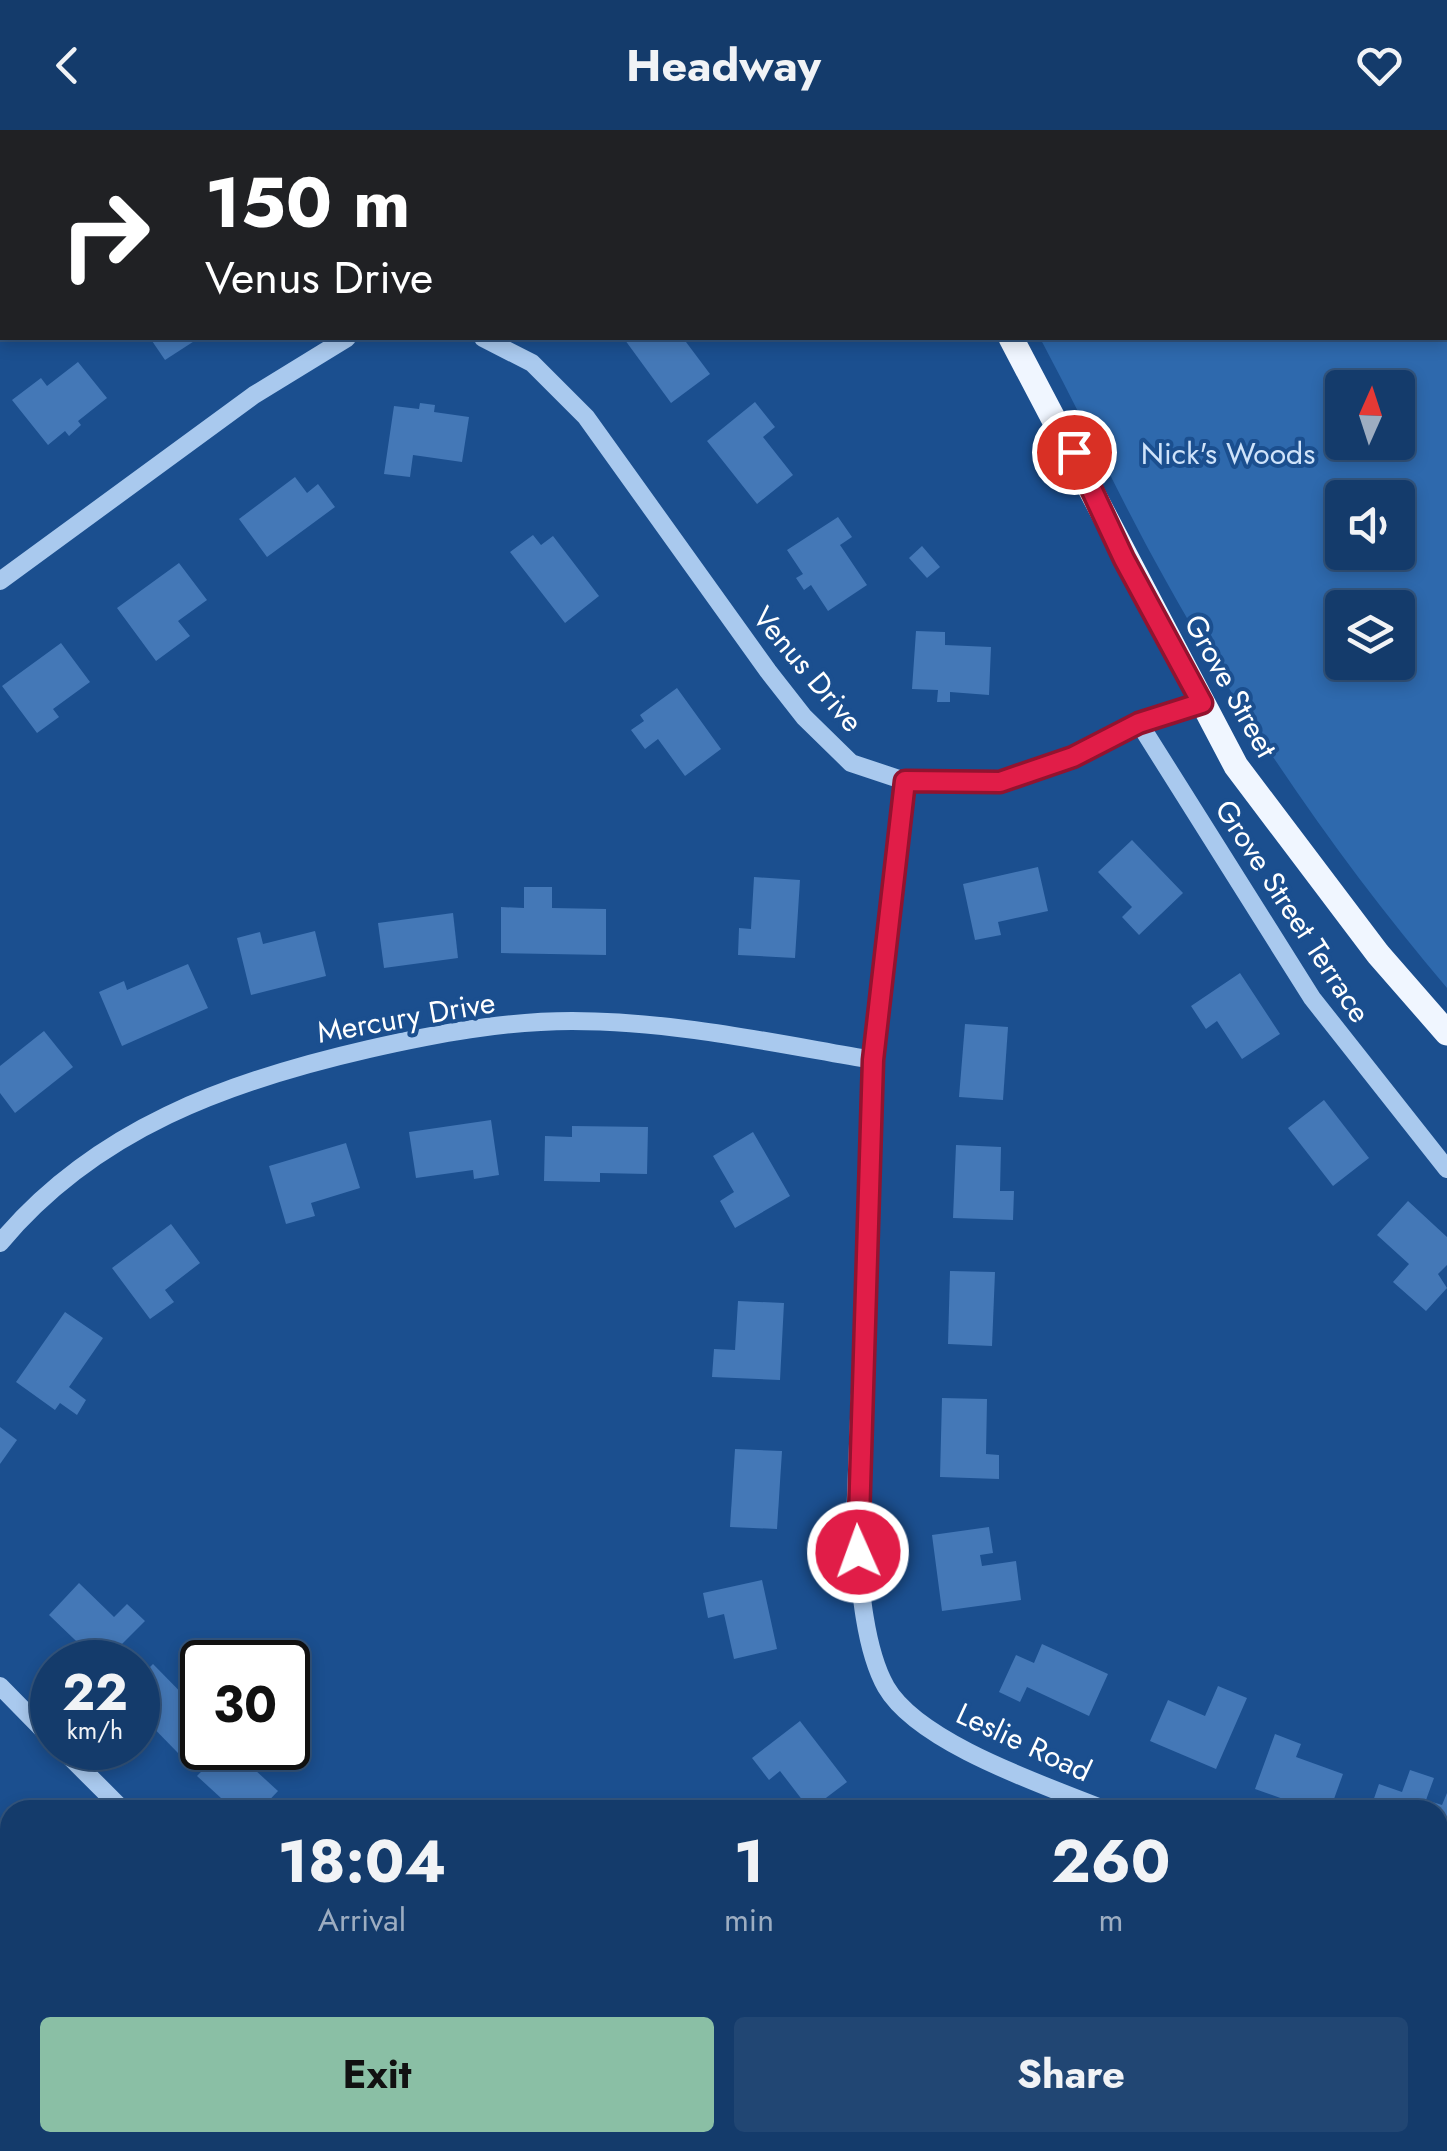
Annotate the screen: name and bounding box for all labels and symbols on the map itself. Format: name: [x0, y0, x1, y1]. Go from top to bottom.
north arrow: [1325, 370, 1415, 460]
pin: [1032, 410, 1117, 495]
park label: Nick's Woods: [1141, 432, 1315, 475]
street label: Venus Drive: [743, 597, 873, 741]
street label: Grove Street: [1174, 607, 1288, 766]
street label: Grove Street Terrace: [1205, 791, 1381, 1031]
street label: Mercury Drive: [314, 980, 498, 1054]
position arrow: [806, 1500, 910, 1604]
speed limit sign: 30: [180, 1640, 310, 1770]
street label: Leslie Road: [949, 1692, 1099, 1792]

